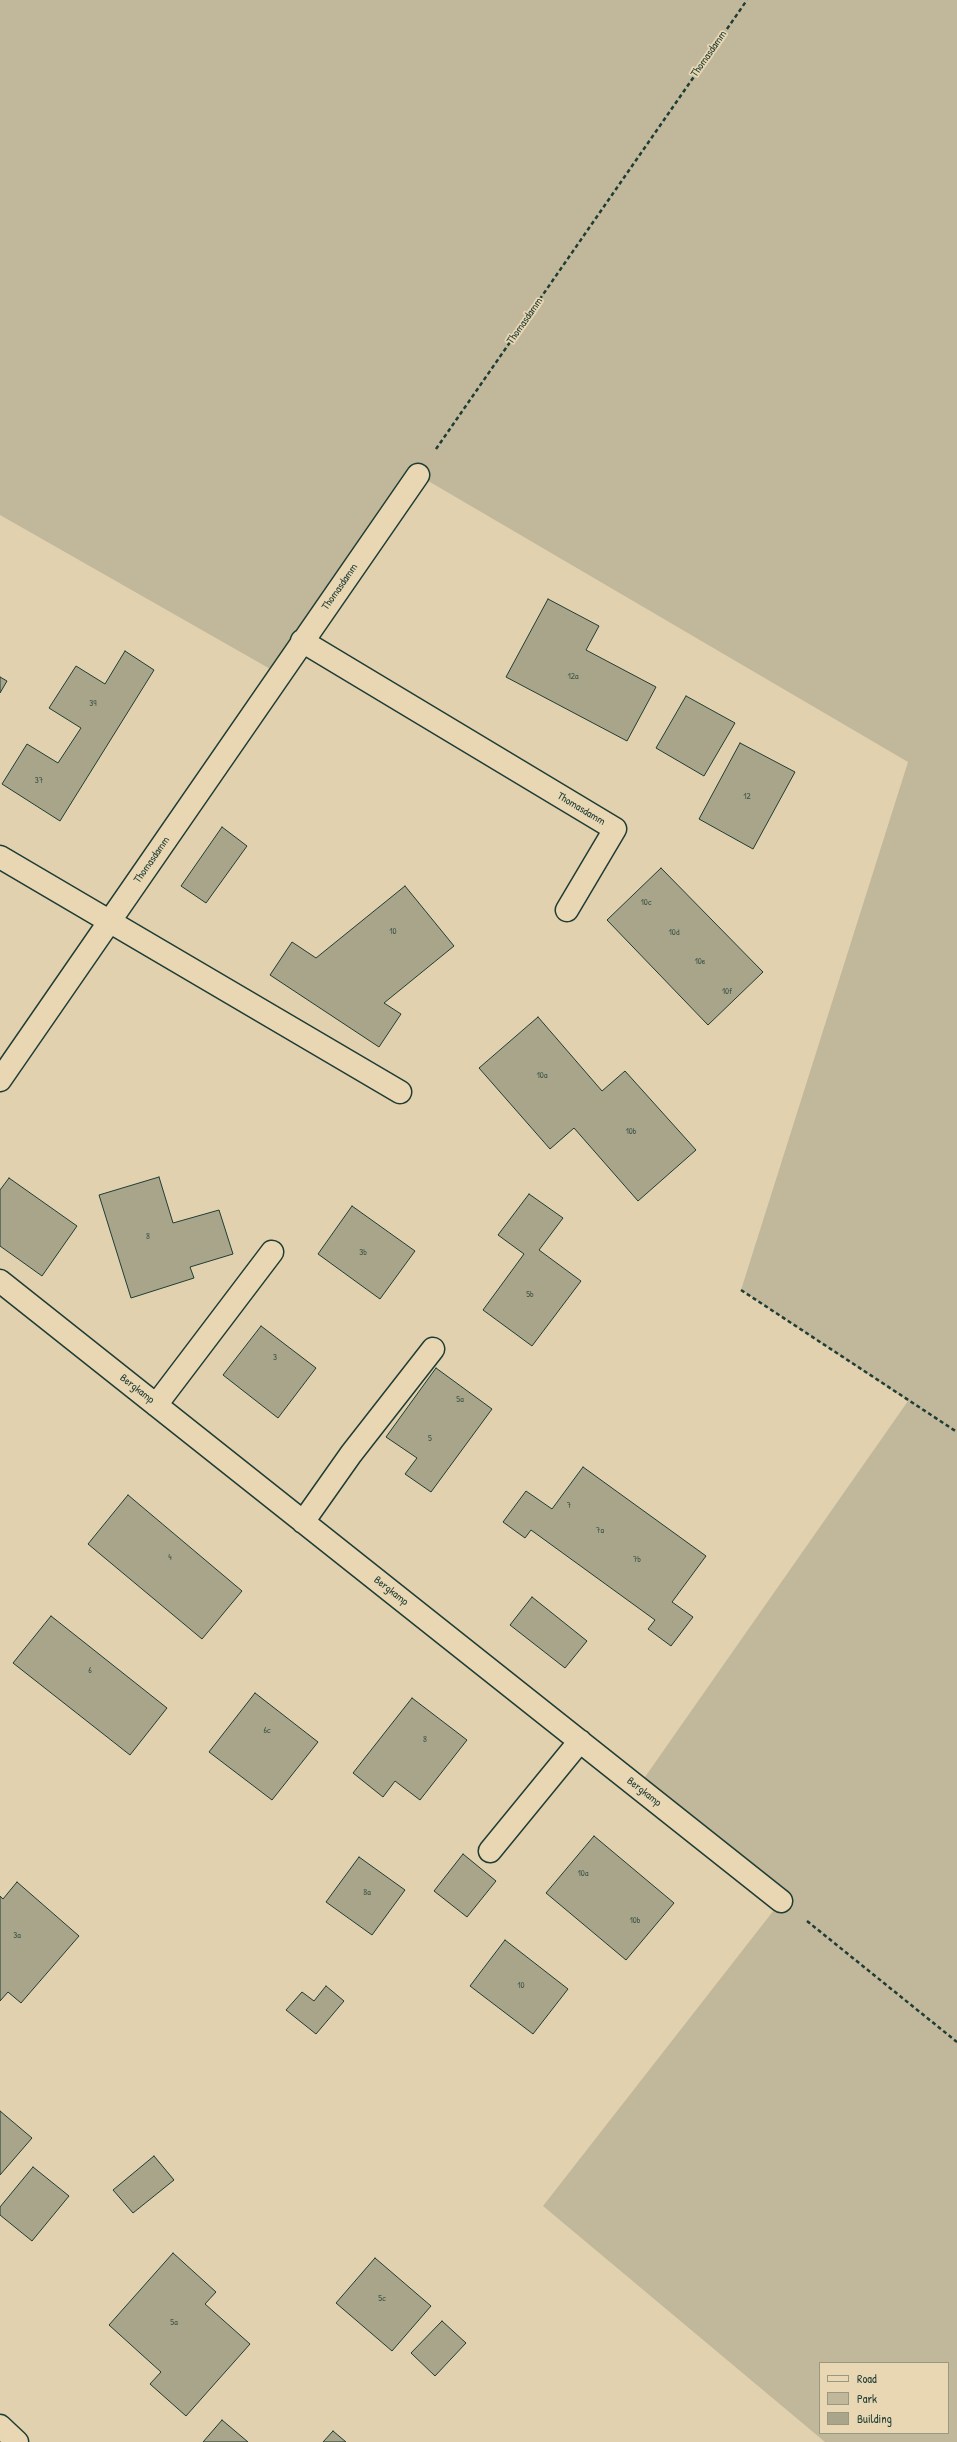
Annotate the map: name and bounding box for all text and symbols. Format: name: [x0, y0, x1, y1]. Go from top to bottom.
street label: Thomasdamm: [688, 28, 730, 80]
street label: Thomasdamm: [504, 295, 546, 347]
street label: Thomasdamm: [319, 561, 361, 613]
house number: 12a: [567, 672, 579, 682]
house number: 39: [89, 699, 97, 709]
house number: 37: [35, 776, 43, 786]
street label: Thomasdamm: [555, 789, 607, 829]
house number: 12: [743, 792, 751, 802]
street label: Thomasdamm: [131, 834, 173, 886]
house number: 10c: [641, 898, 651, 908]
house number: 10: [389, 927, 397, 937]
house number: 10d: [669, 928, 679, 938]
house number: 10e: [695, 957, 705, 967]
house number: 10f: [722, 987, 732, 997]
house number: 10a: [537, 1071, 547, 1081]
house number: 10b: [625, 1127, 637, 1137]
house number: 8: [146, 1232, 150, 1242]
house number: 3b: [359, 1248, 367, 1258]
house number: 5b: [526, 1290, 534, 1300]
house number: 3: [273, 1353, 277, 1363]
street label: Bergkamp: [117, 1371, 157, 1407]
house number: 5a: [456, 1395, 464, 1405]
house number: 5: [428, 1434, 432, 1444]
house number: 7: [567, 1501, 571, 1511]
house number: 7a: [596, 1526, 604, 1536]
house number: 4: [168, 1553, 172, 1563]
house number: 7b: [633, 1555, 641, 1565]
street label: Bergkamp: [371, 1573, 411, 1609]
house number: 6: [88, 1666, 92, 1676]
house number: 6c: [263, 1726, 271, 1736]
house number: 8: [423, 1735, 427, 1745]
street label: Bergkamp: [624, 1774, 664, 1810]
house number: 10a: [578, 1869, 588, 1879]
house number: 8a: [363, 1888, 371, 1898]
house number: 10b: [629, 1916, 641, 1926]
house number: 3a: [13, 1931, 21, 1941]
house number: 10: [517, 1981, 525, 1991]
house number: 5c: [378, 2294, 386, 2304]
house number: 5a: [170, 2318, 178, 2328]
legend: [819, 2362, 949, 2434]
text: Road: [857, 2370, 877, 2387]
text: Park: [857, 2390, 877, 2407]
text: Building: [857, 2410, 892, 2427]

